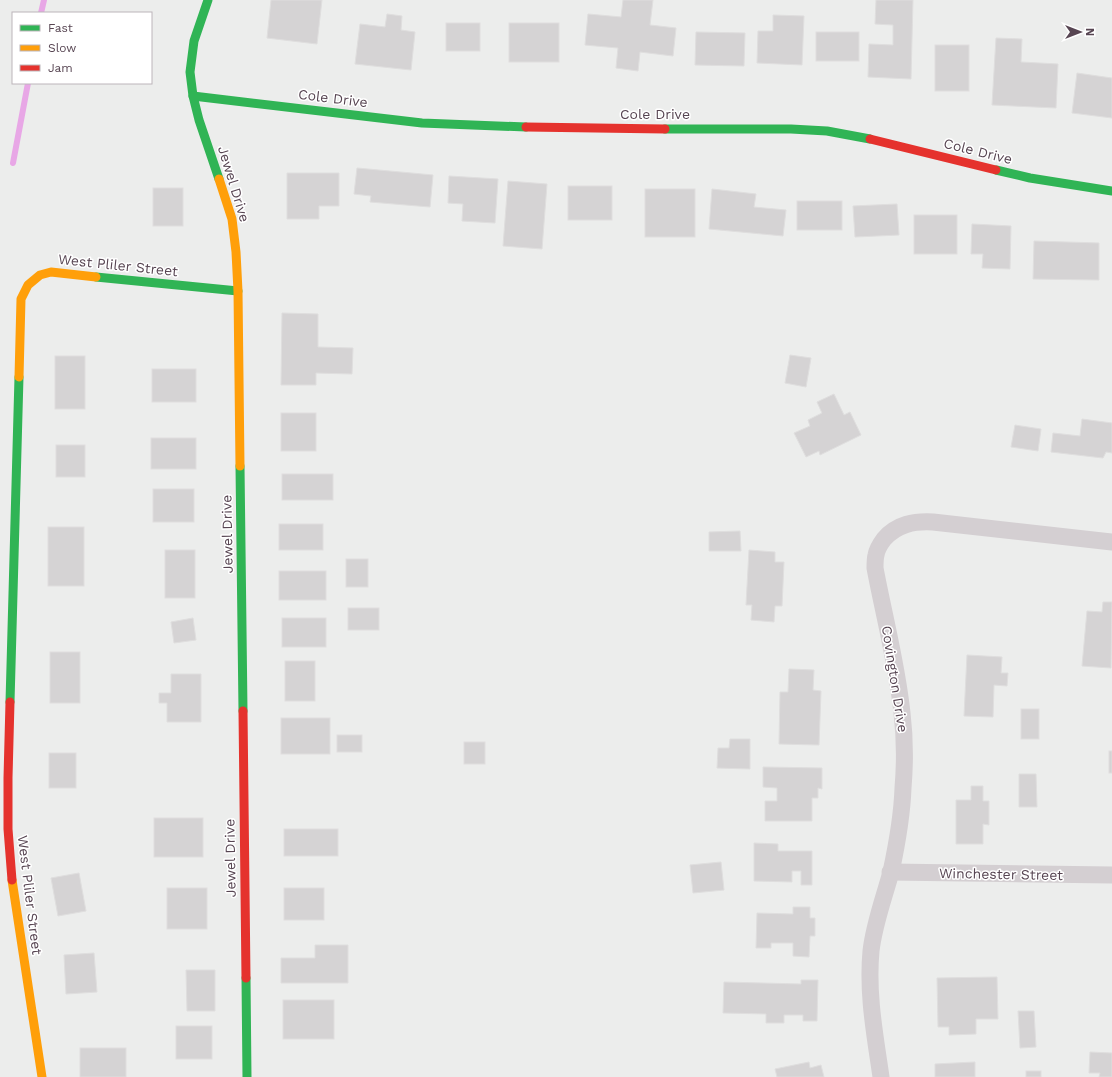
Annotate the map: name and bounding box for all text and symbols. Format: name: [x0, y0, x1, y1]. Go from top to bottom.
legend: [12, 12, 152, 84]
north arrow: [1060, 12, 1100, 52]
text: Fast: [48, 21, 73, 35]
text: N: [1083, 28, 1096, 36]
text: Slow: [48, 41, 76, 55]
text: Jam: [48, 61, 73, 75]
street label: Cole Drive: [297, 86, 369, 110]
street label: Cole Drive: [620, 106, 690, 122]
street label: Cole Drive: [942, 135, 1014, 167]
street label: Jewel Drive: [215, 144, 253, 224]
street label: West Pliler Street: [57, 251, 179, 279]
street label: Jewel Drive: [218, 495, 236, 573]
street label: Covington Drive: [879, 625, 911, 733]
street label: Jewel Drive: [221, 819, 239, 897]
street label: West Pliler Street: [15, 834, 45, 956]
street label: Winchester Street: [939, 865, 1063, 883]

